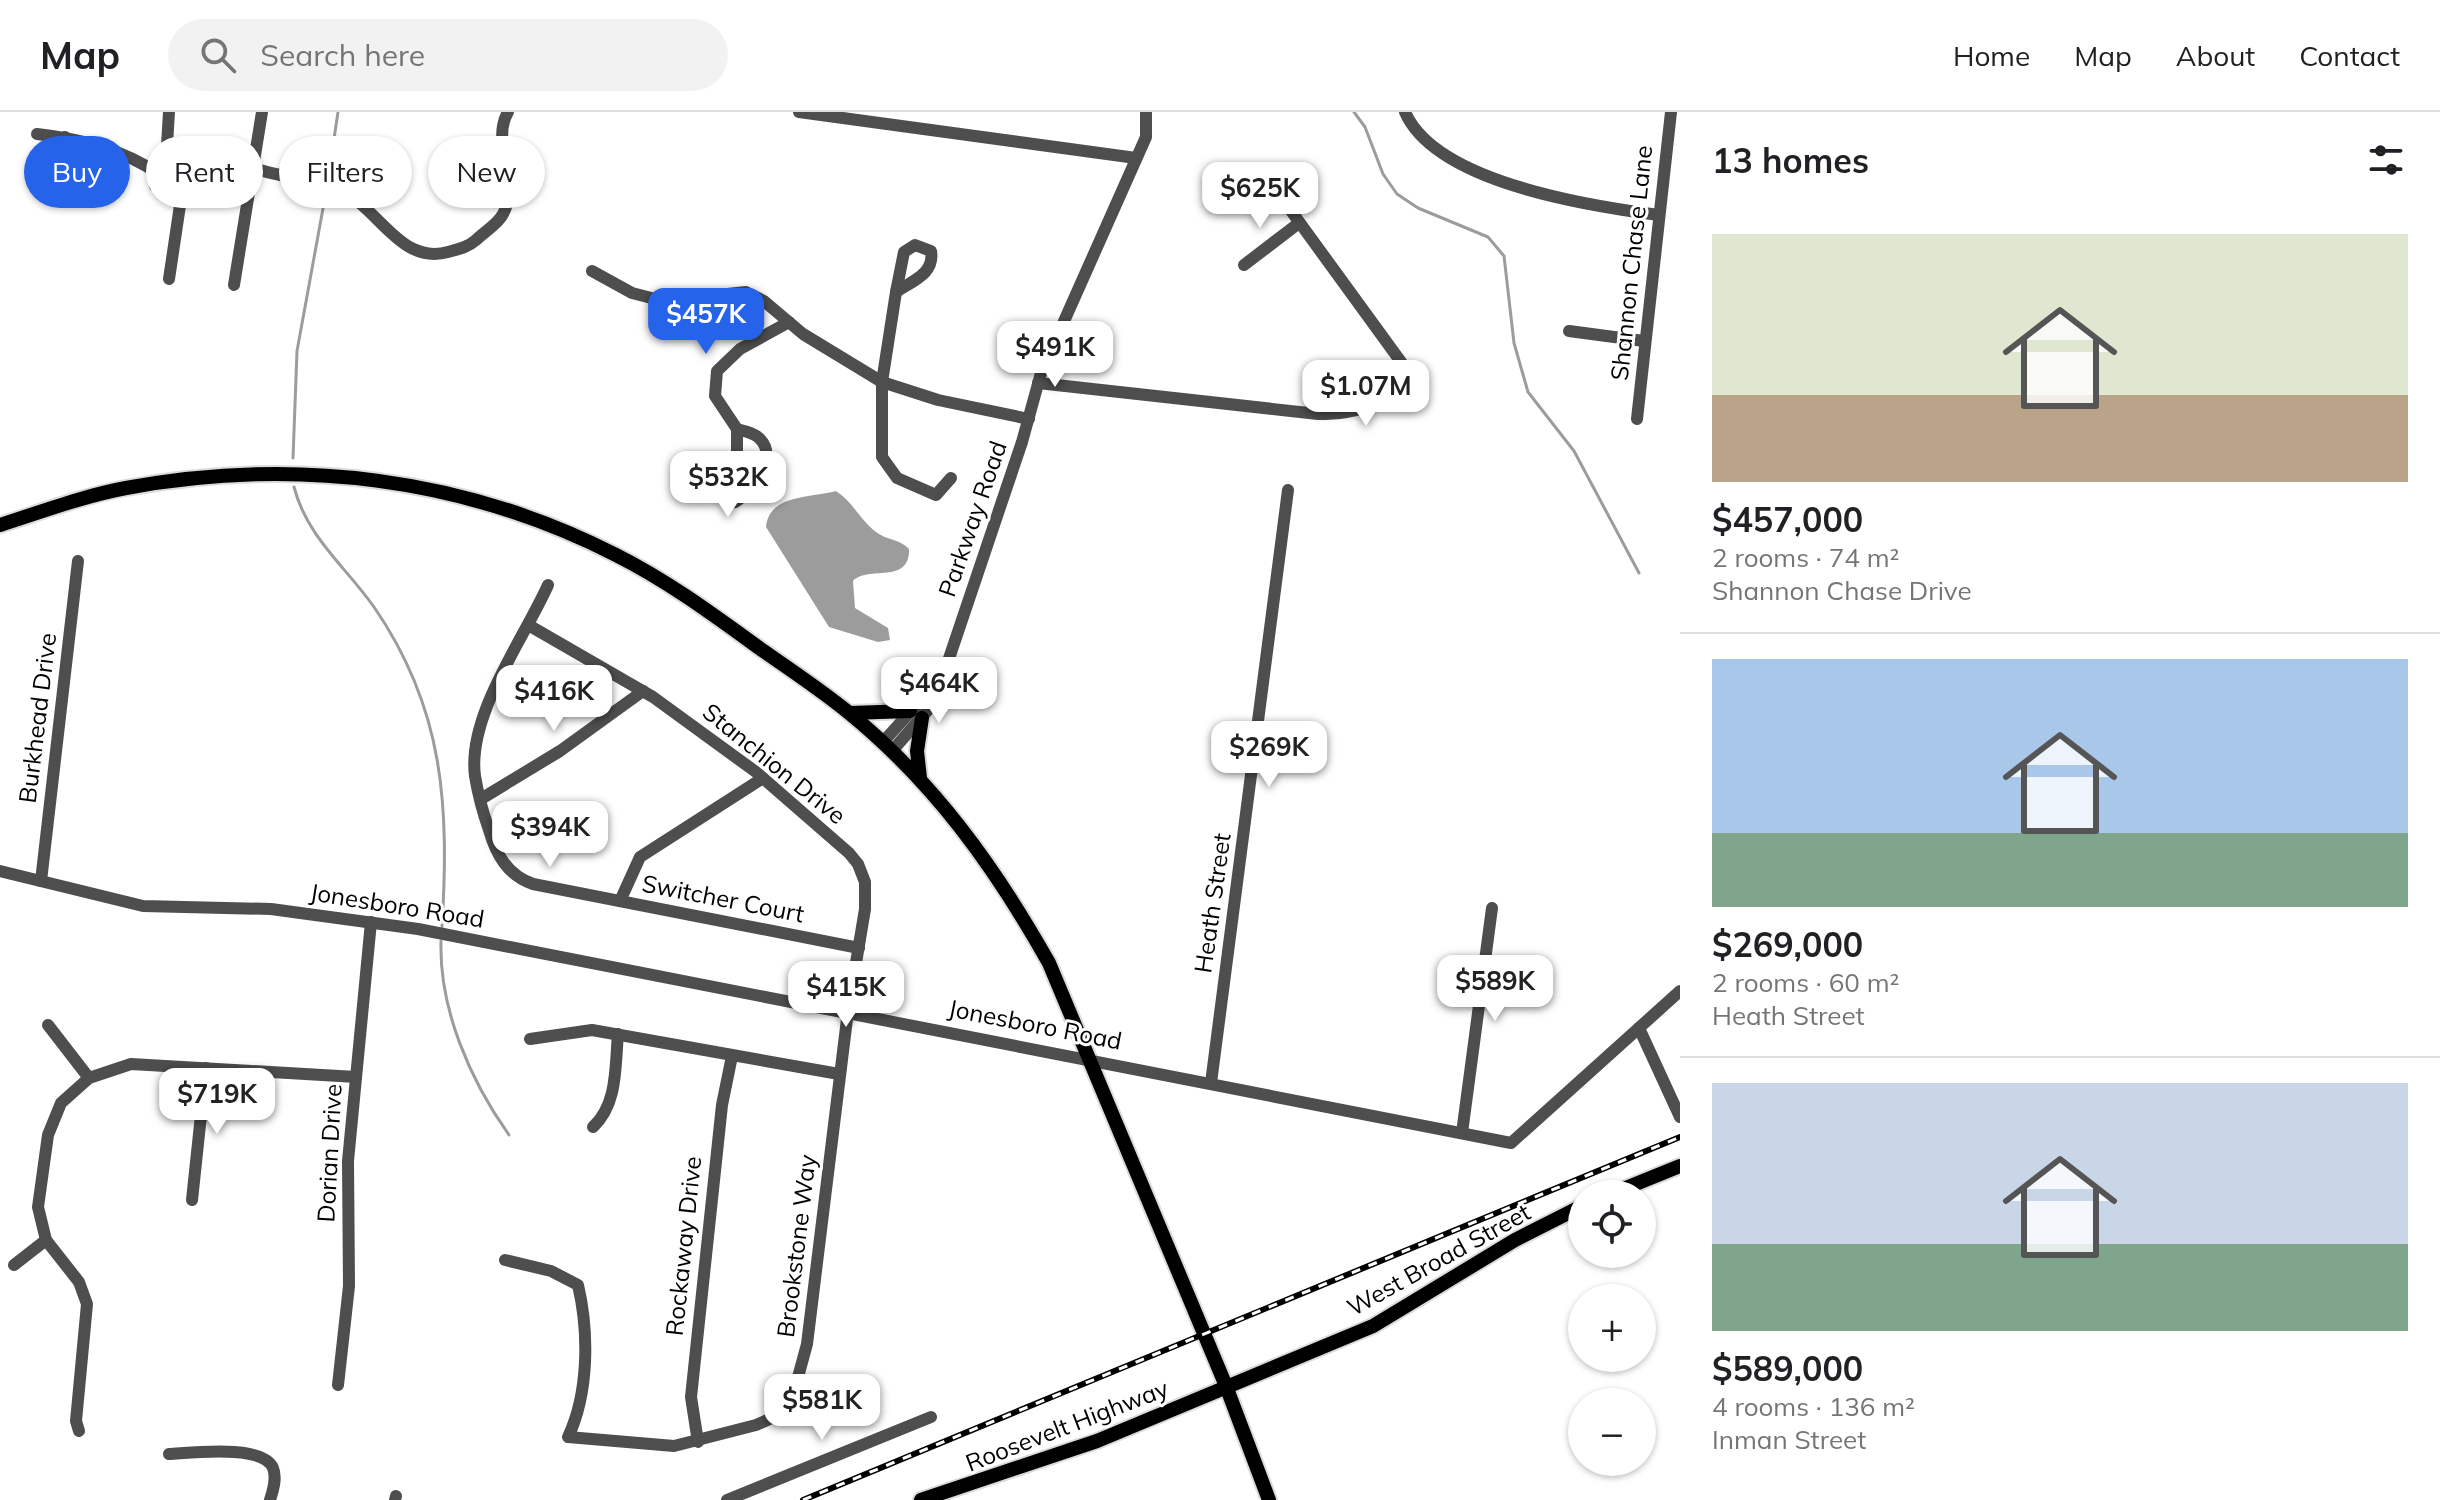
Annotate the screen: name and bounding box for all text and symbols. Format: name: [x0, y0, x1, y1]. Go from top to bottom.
search box: [168, 19, 728, 91]
text: Map: [40, 31, 120, 79]
icon: search: [196, 33, 240, 77]
text: Search here: [260, 36, 425, 74]
text: Home: [1953, 38, 2030, 73]
text: Map: [2074, 38, 2132, 73]
text: About: [2176, 38, 2255, 73]
text: Contact: [2299, 38, 2400, 73]
chip: Buy: [24, 136, 130, 208]
chip: Rent: [146, 136, 263, 208]
chip: Filters: [279, 136, 412, 208]
chip: New: [428, 136, 545, 208]
icon: filters: [2364, 138, 2408, 182]
text: 13 homes: [1712, 139, 1869, 182]
street label: Shannon Chase Lane: [1604, 144, 1658, 382]
pin: $625K: [1204, 162, 1316, 230]
text: $625K: [1220, 171, 1300, 204]
icon: home: [1988, 286, 2132, 430]
pin: $457K: [650, 288, 762, 356]
text: $457K: [666, 297, 746, 330]
pin: $491K: [999, 321, 1111, 389]
text: $491K: [1015, 330, 1095, 363]
pin: $1.07M: [1301, 360, 1431, 428]
text: $1.07M: [1320, 369, 1412, 402]
street label: Parkway Road: [931, 437, 1013, 601]
pin: $532K: [672, 451, 784, 519]
text: $532K: [688, 460, 768, 493]
text: $457,000: [1712, 498, 1863, 541]
text: 2 rooms · 74 m²: [1712, 541, 1899, 574]
text: Shannon Chase Drive: [1712, 574, 1972, 607]
street label: Burkhead Drive: [12, 631, 62, 805]
pin: $464K: [883, 657, 995, 725]
pin: $416K: [498, 665, 610, 733]
text: $464K: [899, 666, 979, 699]
text: $416K: [514, 674, 594, 707]
street label: Stanchion Drive: [697, 696, 852, 830]
icon: home: [1988, 711, 2132, 855]
pin: $269K: [1213, 721, 1325, 789]
text: $269K: [1229, 730, 1309, 763]
pin: $394K: [494, 801, 606, 869]
text: $394K: [510, 810, 590, 843]
street label: Heath Street: [1187, 831, 1237, 975]
street label: Switcher Court: [640, 868, 807, 928]
street label: Jonesboro Road: [308, 876, 486, 934]
text: $269,000: [1712, 923, 1863, 966]
pin: $589K: [1439, 955, 1551, 1023]
pin: $415K: [790, 961, 902, 1029]
text: $589K: [1455, 964, 1535, 997]
text: 2 rooms · 60 m²: [1712, 966, 1899, 999]
text: $415K: [806, 970, 886, 1003]
street label: Jonesboro Road: [946, 992, 1124, 1056]
text: Heath Street: [1712, 999, 1865, 1032]
pin: $719K: [161, 1068, 273, 1136]
text: $719K: [177, 1077, 257, 1110]
street label: Dorian Drive: [310, 1083, 348, 1223]
icon: home: [1988, 1135, 2132, 1279]
street label: Brookstone Way: [770, 1153, 822, 1339]
street label: Rockaway Drive: [659, 1155, 707, 1337]
map controls: [1568, 1180, 1656, 1476]
button: locate: [1568, 1180, 1656, 1268]
street label: West Broad Street: [1342, 1196, 1535, 1322]
button: +: [1568, 1284, 1656, 1372]
text: $589,000: [1712, 1347, 1863, 1390]
street label: Roosevelt Highway: [961, 1373, 1172, 1478]
pin: $581K: [766, 1374, 878, 1442]
text: $581K: [782, 1383, 862, 1416]
button: −: [1568, 1388, 1656, 1476]
text: 4 rooms · 136 m²: [1712, 1390, 1915, 1423]
text: Inman Street: [1712, 1423, 1866, 1456]

